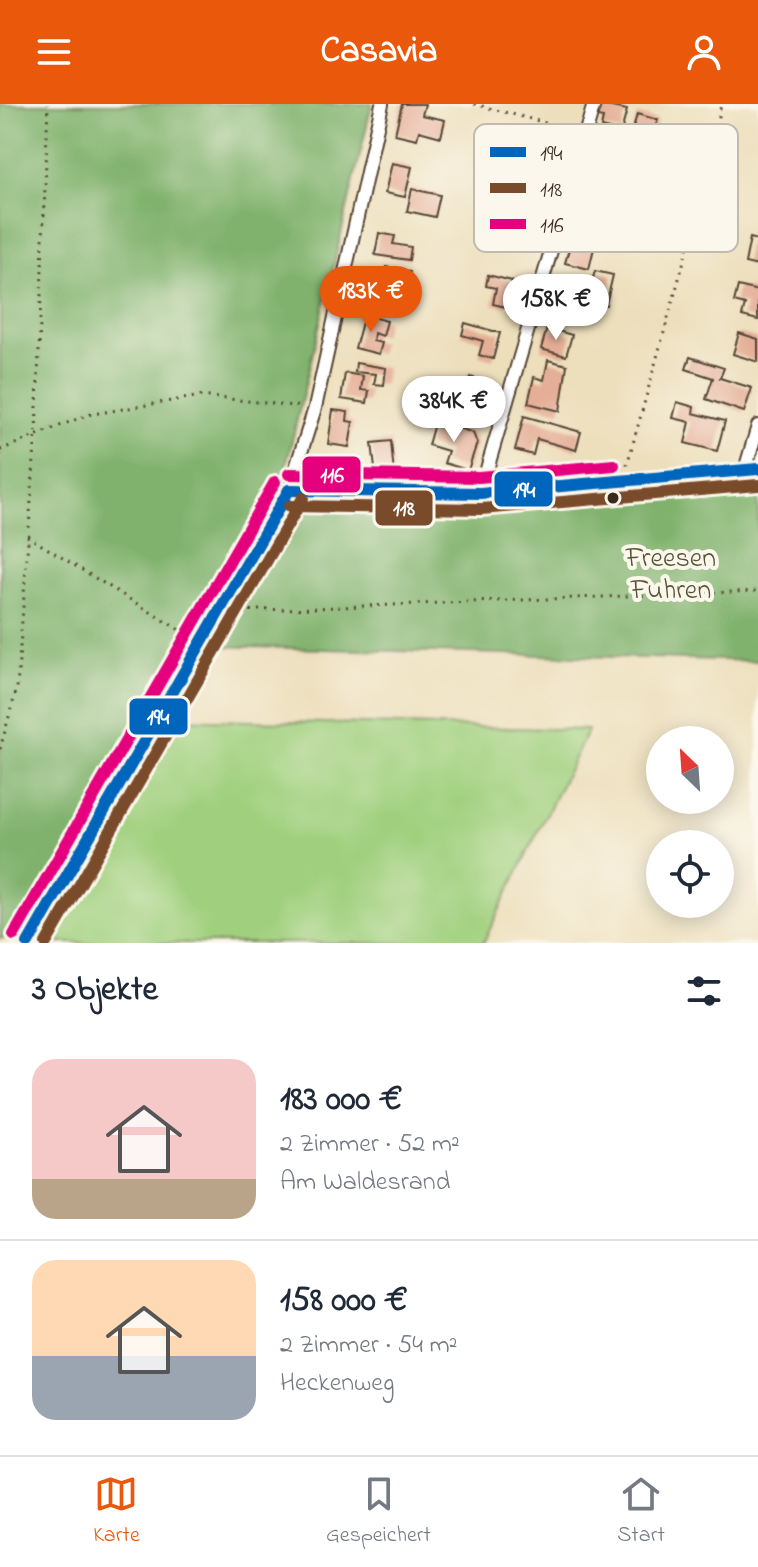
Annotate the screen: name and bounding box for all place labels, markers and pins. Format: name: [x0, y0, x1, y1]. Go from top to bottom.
pin: 183K €: [306, 266, 436, 334]
pin: 158K €: [491, 274, 621, 342]
pin: 384K €: [389, 376, 519, 444]
unlabelled marker: [605, 490, 621, 506]

